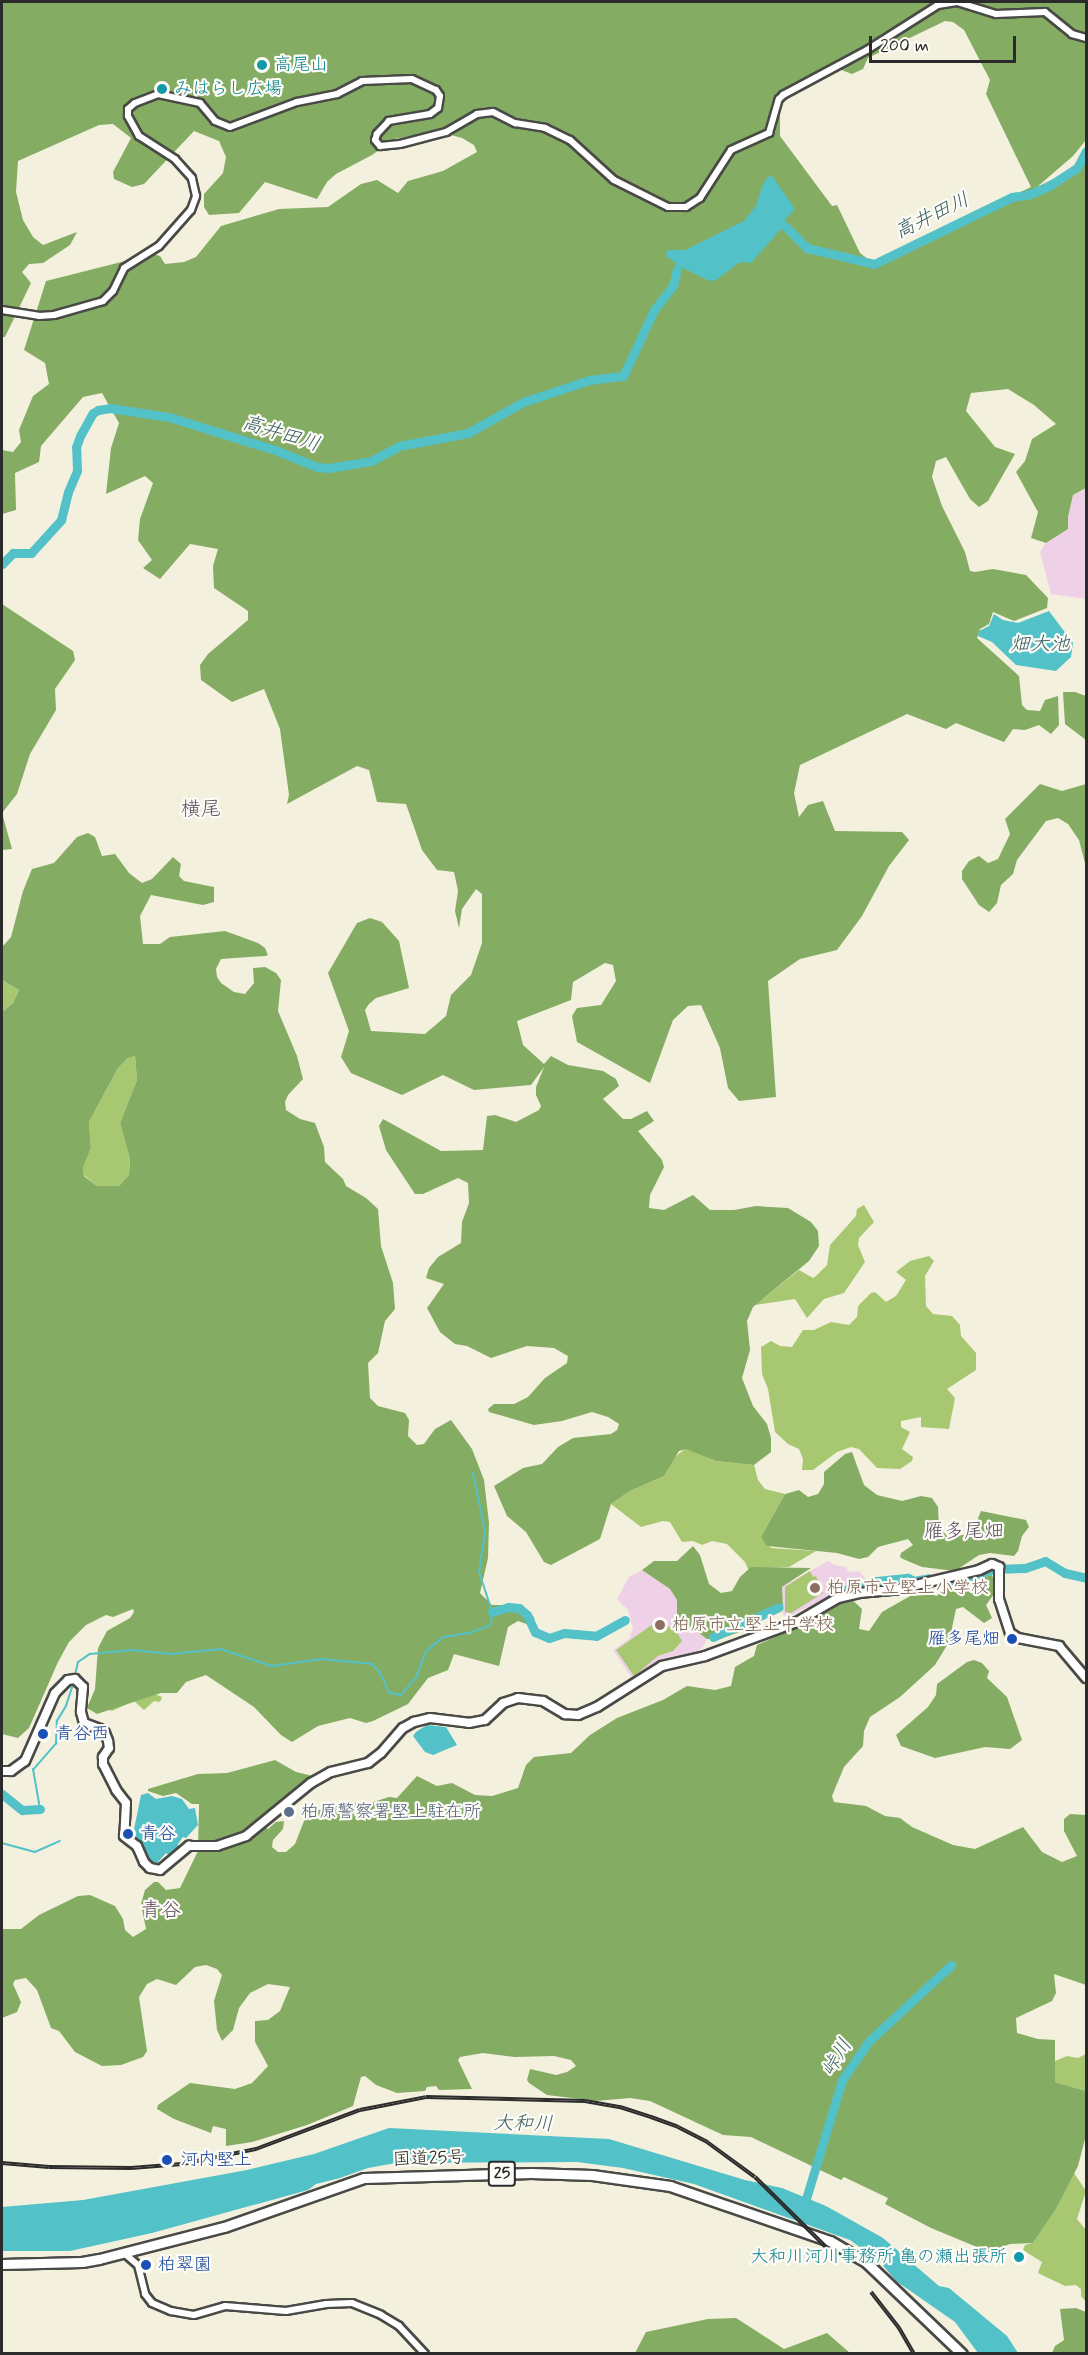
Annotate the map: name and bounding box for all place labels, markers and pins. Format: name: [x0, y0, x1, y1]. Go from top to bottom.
place label: 高尾山: [274, 54, 328, 76]
marker: 高尾山: [255, 58, 269, 72]
place label: みはらし広場: [174, 78, 282, 100]
marker: みはらし広場: [155, 82, 169, 96]
place label: 柏原市立堅上小学校: [827, 1577, 989, 1599]
marker: 柏原市立堅上小学校: [808, 1581, 822, 1595]
place label: 柏原市立堅上中学校: [672, 1614, 834, 1636]
marker: 柏原市立堅上中学校: [653, 1618, 667, 1632]
place label: 雁多尾畑: [928, 1628, 1000, 1650]
marker: 雁多尾畑: [1005, 1632, 1019, 1646]
place label: 青谷西: [55, 1723, 109, 1745]
marker: 青谷西: [36, 1727, 50, 1741]
place label: 柏原警察署堅上駐在所: [301, 1801, 481, 1823]
marker: 柏原警察署堅上駐在所: [282, 1805, 296, 1819]
place label: 青谷: [140, 1823, 176, 1845]
marker: 青谷: [121, 1827, 135, 1841]
place label: 河内堅上: [180, 2149, 252, 2171]
marker: 河内堅上: [158, 2151, 176, 2169]
place label: 大和川河川事務所 亀の瀬出張所: [750, 2246, 1007, 2268]
marker: 大和川河川事務所 亀の瀬出張所: [1012, 2250, 1026, 2264]
place label: 柏翠園: [158, 2254, 212, 2276]
marker: 柏翠園: [139, 2258, 153, 2272]

